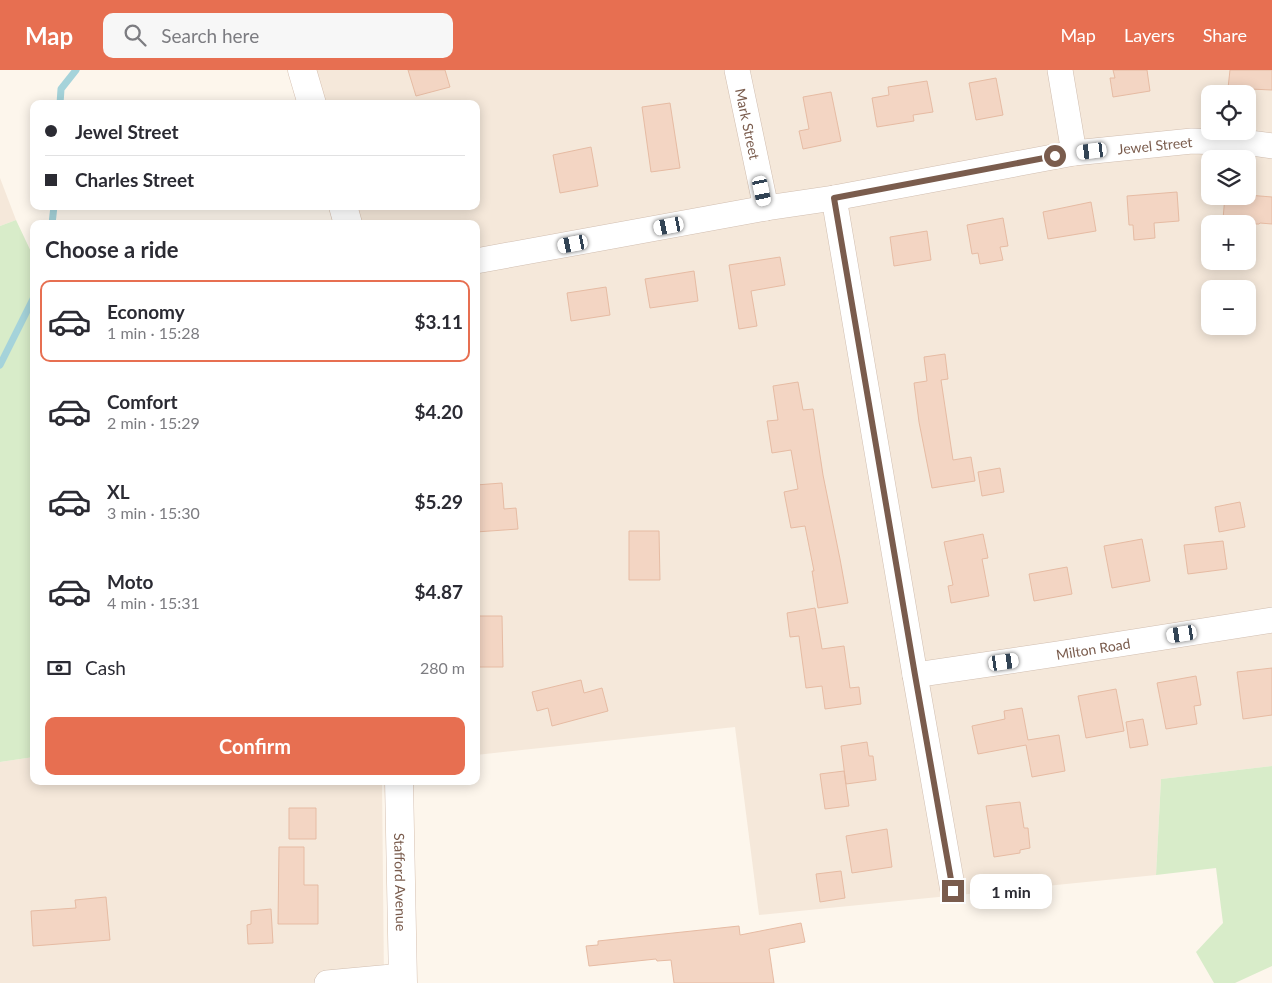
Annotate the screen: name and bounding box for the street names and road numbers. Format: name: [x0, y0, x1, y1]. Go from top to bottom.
street label: Mark Street: [733, 87, 764, 161]
street label: Jewel Street: [1117, 133, 1193, 157]
street label: Milton Road: [1055, 634, 1131, 663]
street label: Stafford Avenue: [392, 833, 410, 931]

